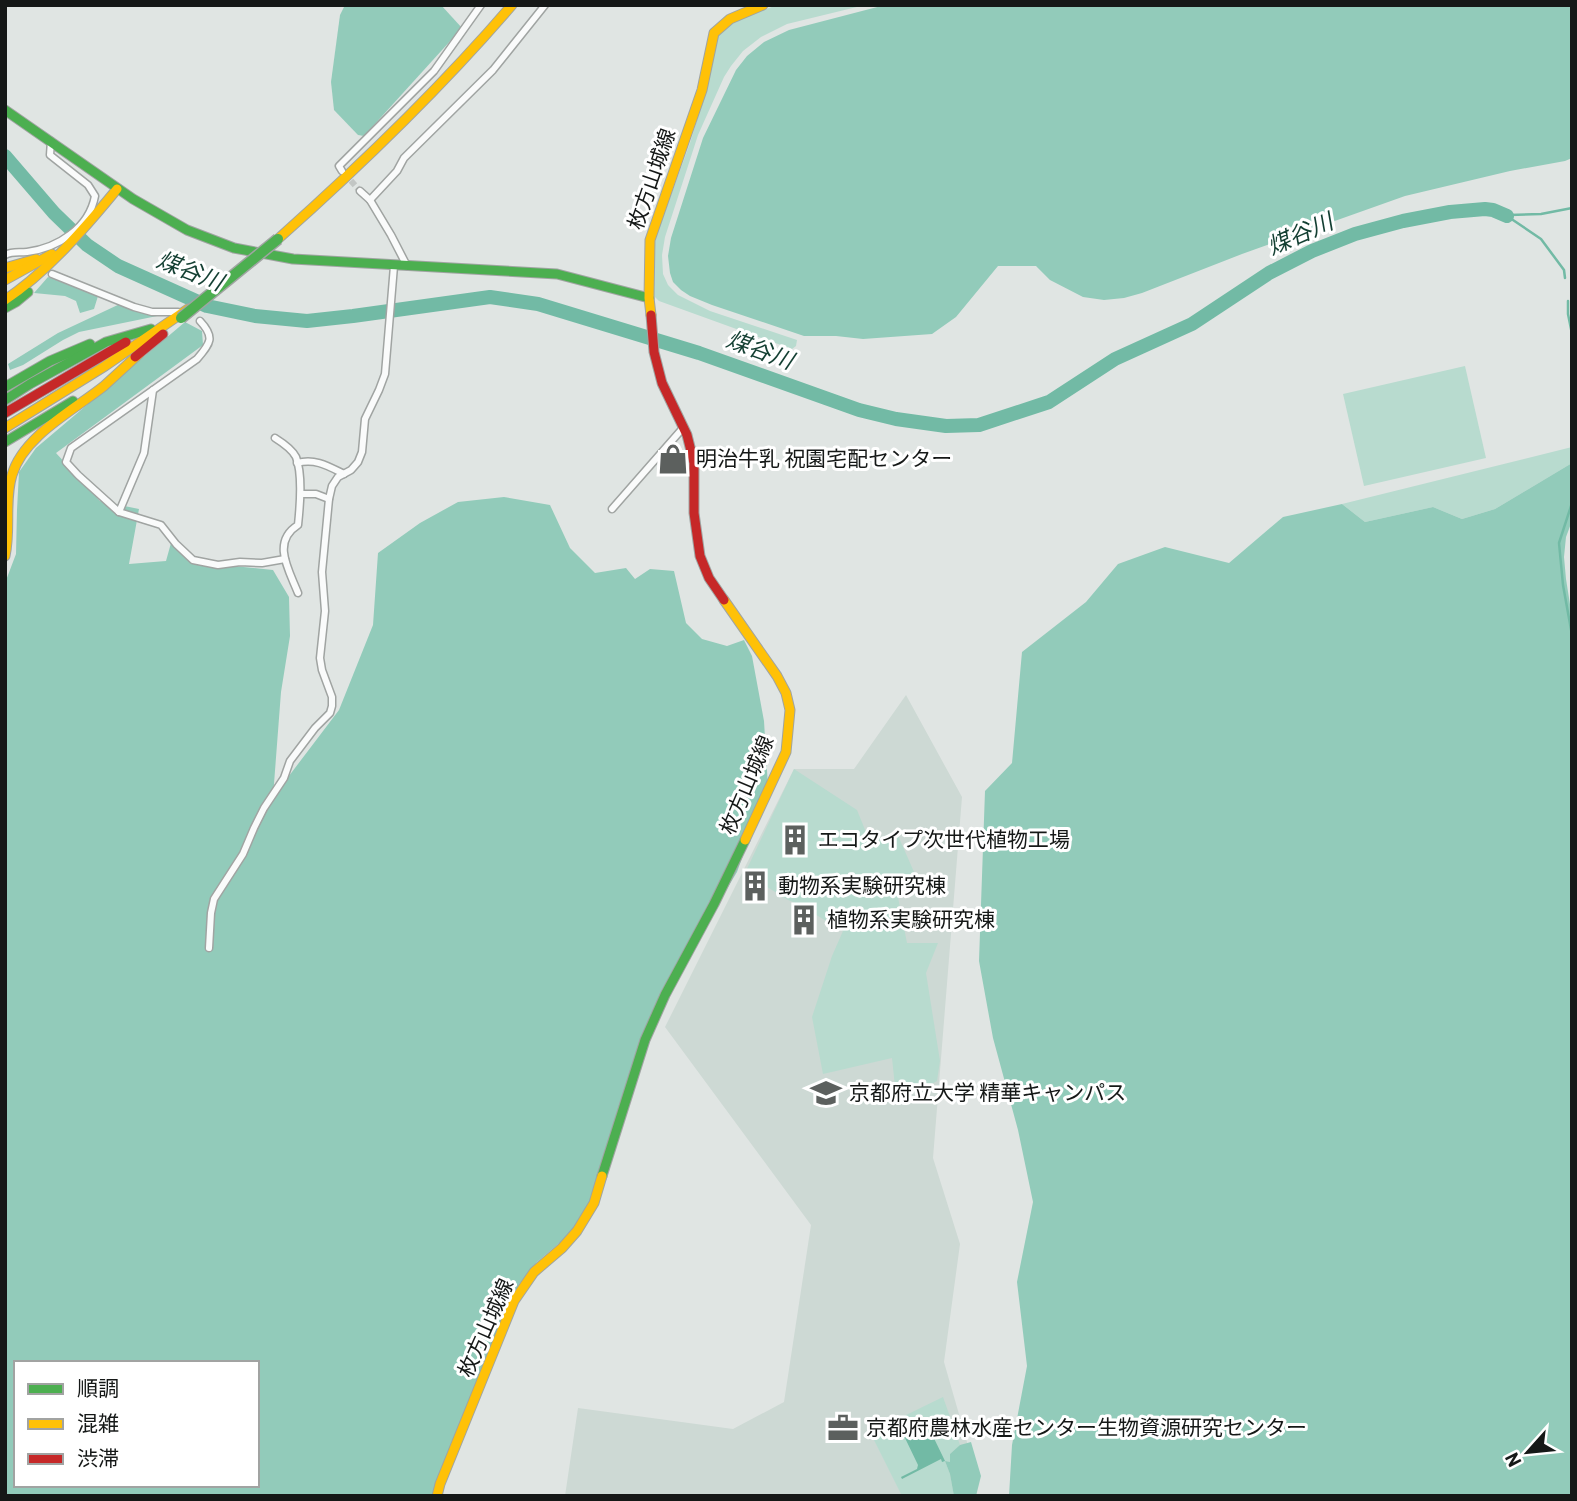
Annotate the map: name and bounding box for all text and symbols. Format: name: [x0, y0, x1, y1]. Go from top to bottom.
street label: 枚方山城線: [622, 125, 679, 232]
water label: 煤谷川: [1262, 205, 1340, 260]
water label: 煤谷川: [153, 245, 230, 297]
water label: 煤谷川: [723, 324, 800, 375]
shop icon: 明治牛乳 祝園宅配センター: [656, 442, 690, 476]
place label: 明治牛乳 祝園宅配センター: [696, 445, 952, 470]
street label: 枚方山城線: [714, 731, 778, 838]
building icon: エコタイプ次世代植物工場: [778, 823, 812, 857]
place label: エコタイプ次世代植物工場: [818, 826, 1070, 851]
building icon: 動物系実験研究棟: [738, 869, 772, 903]
place label: 動物系実験研究棟: [778, 872, 946, 897]
building icon: 植物系実験研究棟: [787, 903, 821, 937]
place label: 植物系実験研究棟: [827, 906, 995, 931]
school or university icon: 京都府立大学 精華キャンパス: [809, 1076, 843, 1110]
place label: 京都府立大学 精華キャンパス: [849, 1079, 1126, 1104]
street label: 枚方山城線: [452, 1274, 517, 1380]
legend: [14, 1361, 259, 1487]
text: 順調: [77, 1375, 119, 1400]
text: 混雑: [77, 1410, 119, 1435]
office icon: 京都府農林水産センター生物資源研究センター: [826, 1411, 860, 1445]
place label: 京都府農林水産センター生物資源研究センター: [866, 1414, 1307, 1439]
north arrow: [1493, 1417, 1563, 1487]
text: 渋滞: [77, 1445, 119, 1470]
text: N: [1499, 1449, 1526, 1471]

